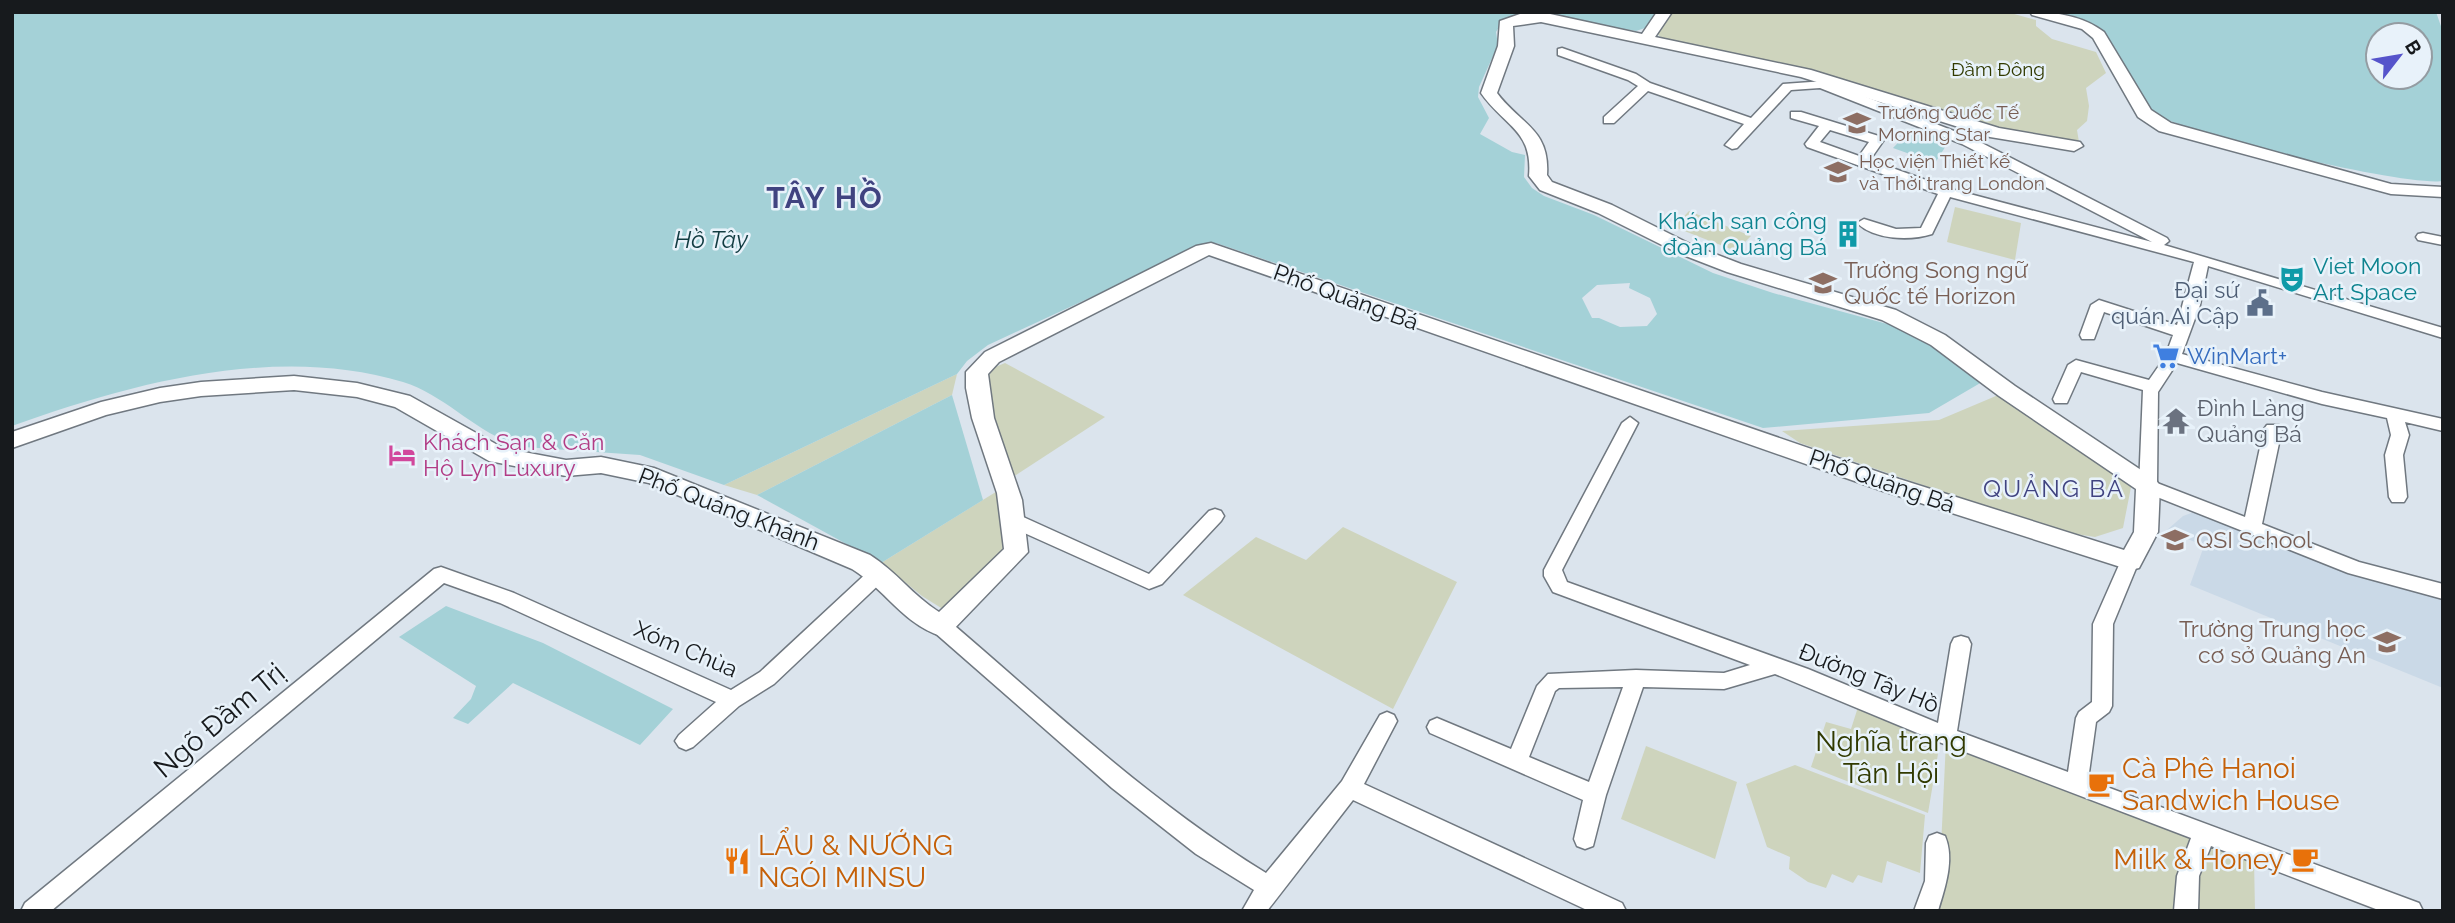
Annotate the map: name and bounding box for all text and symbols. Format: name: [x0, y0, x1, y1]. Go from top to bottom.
north arrow: [2364, 21, 2434, 91]
text: B: [2401, 36, 2426, 59]
park label: Đầm Đông: [1951, 58, 2045, 80]
place label: Trường Quốc Tế Morning Star: [1878, 101, 2019, 145]
school or university icon: Trường Quốc Tế Morning Star: [1842, 108, 1872, 138]
place label: Học viện Thiết kế và Thời trang London: [1859, 150, 2045, 194]
school or university icon: Học viện Thiết kế và Thời trang London: [1823, 157, 1853, 187]
district label: TÂY HỒ: [766, 177, 884, 215]
place label: Khách sạn công đoàn Quảng Bá: [1658, 207, 1827, 260]
building icon: Khách sạn công đoàn Quảng Bá: [1833, 219, 1863, 249]
water label: Hồ Tây: [674, 225, 749, 254]
place label: Viet Moon Art Space: [2313, 252, 2421, 305]
place label: Trường Song ngữ Quốc tế Horizon: [1844, 256, 2029, 309]
street label: Phố Quảng Bá: [1270, 258, 1422, 335]
theatre icon: Viet Moon Art Space: [2277, 264, 2307, 294]
school or university icon: Trường Song ngữ Quốc tế Horizon: [1808, 268, 1838, 298]
place label: Đại sứ quán Ai Cập: [2111, 276, 2240, 329]
public building icon: Đại sứ quán Ai Cập: [2245, 288, 2275, 318]
supermarket icon: WinMart+: [2151, 341, 2181, 371]
place label: WinMart+: [2187, 342, 2287, 369]
place label: Đình Làng Quảng Bá: [2197, 394, 2305, 447]
temple icon: Đình Làng Quảng Bá: [2161, 406, 2191, 436]
place label: Khách Sạn & Căn Hộ Lyn Luxury: [423, 428, 604, 481]
hotel icon: Khách Sạn & Căn Hộ Lyn Luxury: [387, 440, 417, 470]
street label: Phố Quảng Bá: [1806, 443, 1958, 518]
street label: Phố Quảng Khánh: [635, 462, 824, 555]
district label: QUẢNG BÁ: [1983, 474, 2125, 503]
school or university icon: QSI School: [2160, 525, 2190, 555]
place label: QSI School: [2196, 526, 2313, 553]
street label: Xóm Chùa: [630, 615, 742, 682]
place label: Trường Trung học cơ sở Quảng An: [2179, 615, 2366, 668]
school or university icon: Trường Trung học cơ sở Quảng An: [2372, 627, 2402, 657]
street label: Đường Tây Hồ: [1795, 637, 1943, 718]
street label: Ngõ Đầm Trị: [147, 656, 291, 785]
park label: Nghĩa trang Tân Hội: [1815, 725, 1967, 790]
place label: Cà Phê Hanoi Sandwich House: [2122, 752, 2339, 817]
cafe icon: Cà Phê Hanoi Sandwich House: [2086, 769, 2116, 799]
place label: LẨU & NƯỚNG NGÓI MINSU: [758, 827, 953, 894]
place label: Milk & Honey: [2113, 843, 2284, 876]
cafe icon: Milk & Honey: [2290, 844, 2320, 874]
restaurant icon: LẨU & NƯỚNG NGÓI MINSU: [722, 846, 752, 876]

